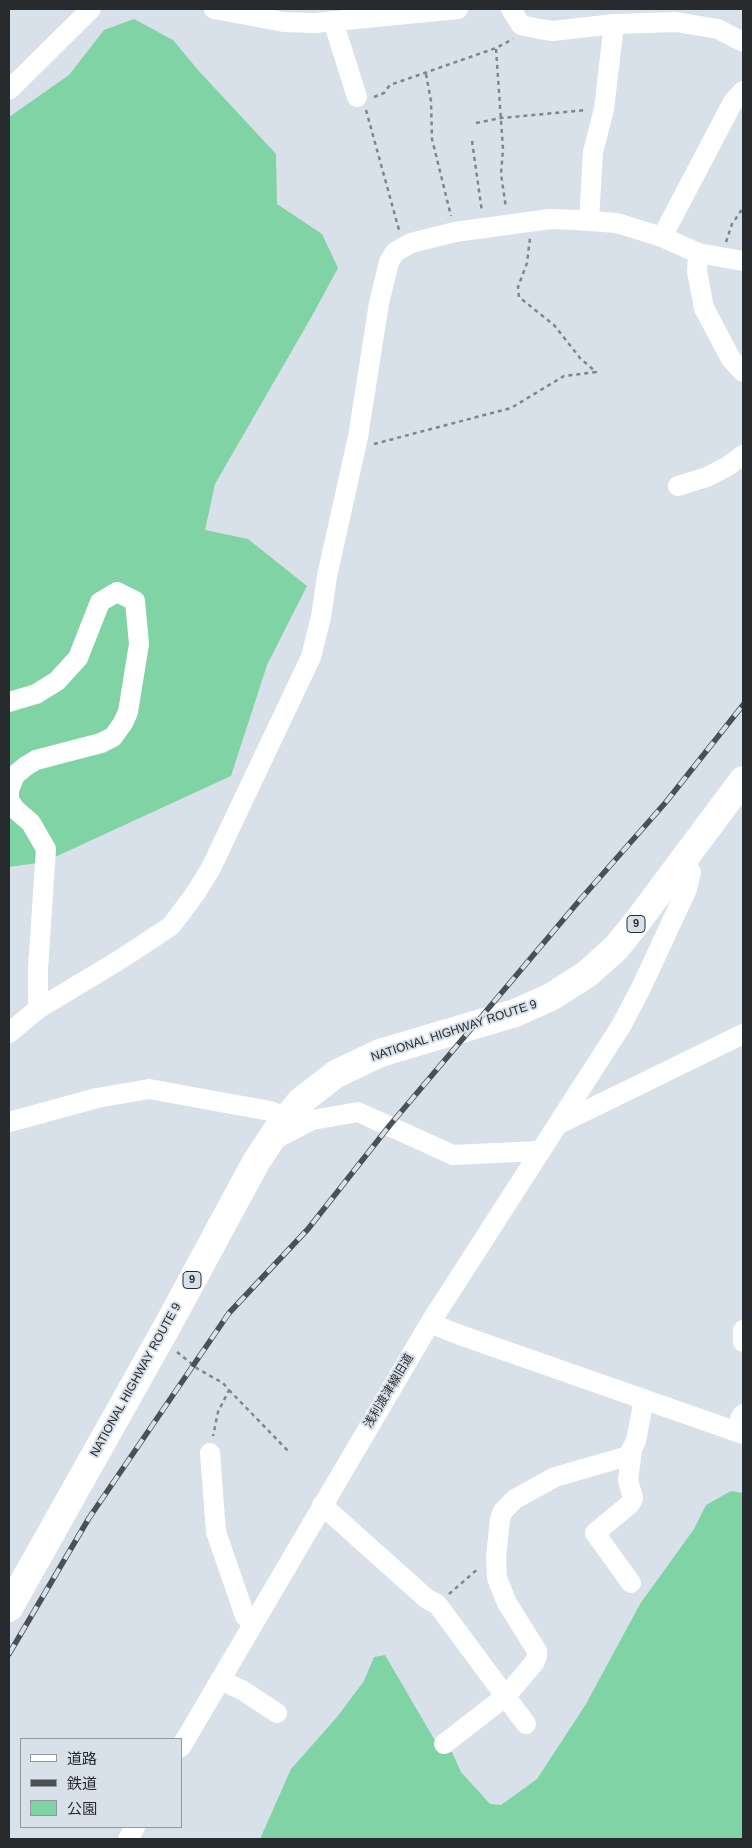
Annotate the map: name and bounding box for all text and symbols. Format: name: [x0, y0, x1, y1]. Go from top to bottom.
road number: 9: [627, 916, 645, 932]
street label: NATIONAL HIGHWAY ROUTE 9: [369, 997, 539, 1065]
road number: 9: [183, 1272, 201, 1288]
street label: NATIONAL HIGHWAY ROUTE 9: [88, 1301, 184, 1459]
street label: 浅利渡津線旧道: [361, 1351, 417, 1431]
legend: [20, 1738, 182, 1828]
text: 道路: [67, 1750, 97, 1767]
text: 鉄道: [67, 1775, 97, 1792]
text: 公園: [67, 1800, 97, 1817]

